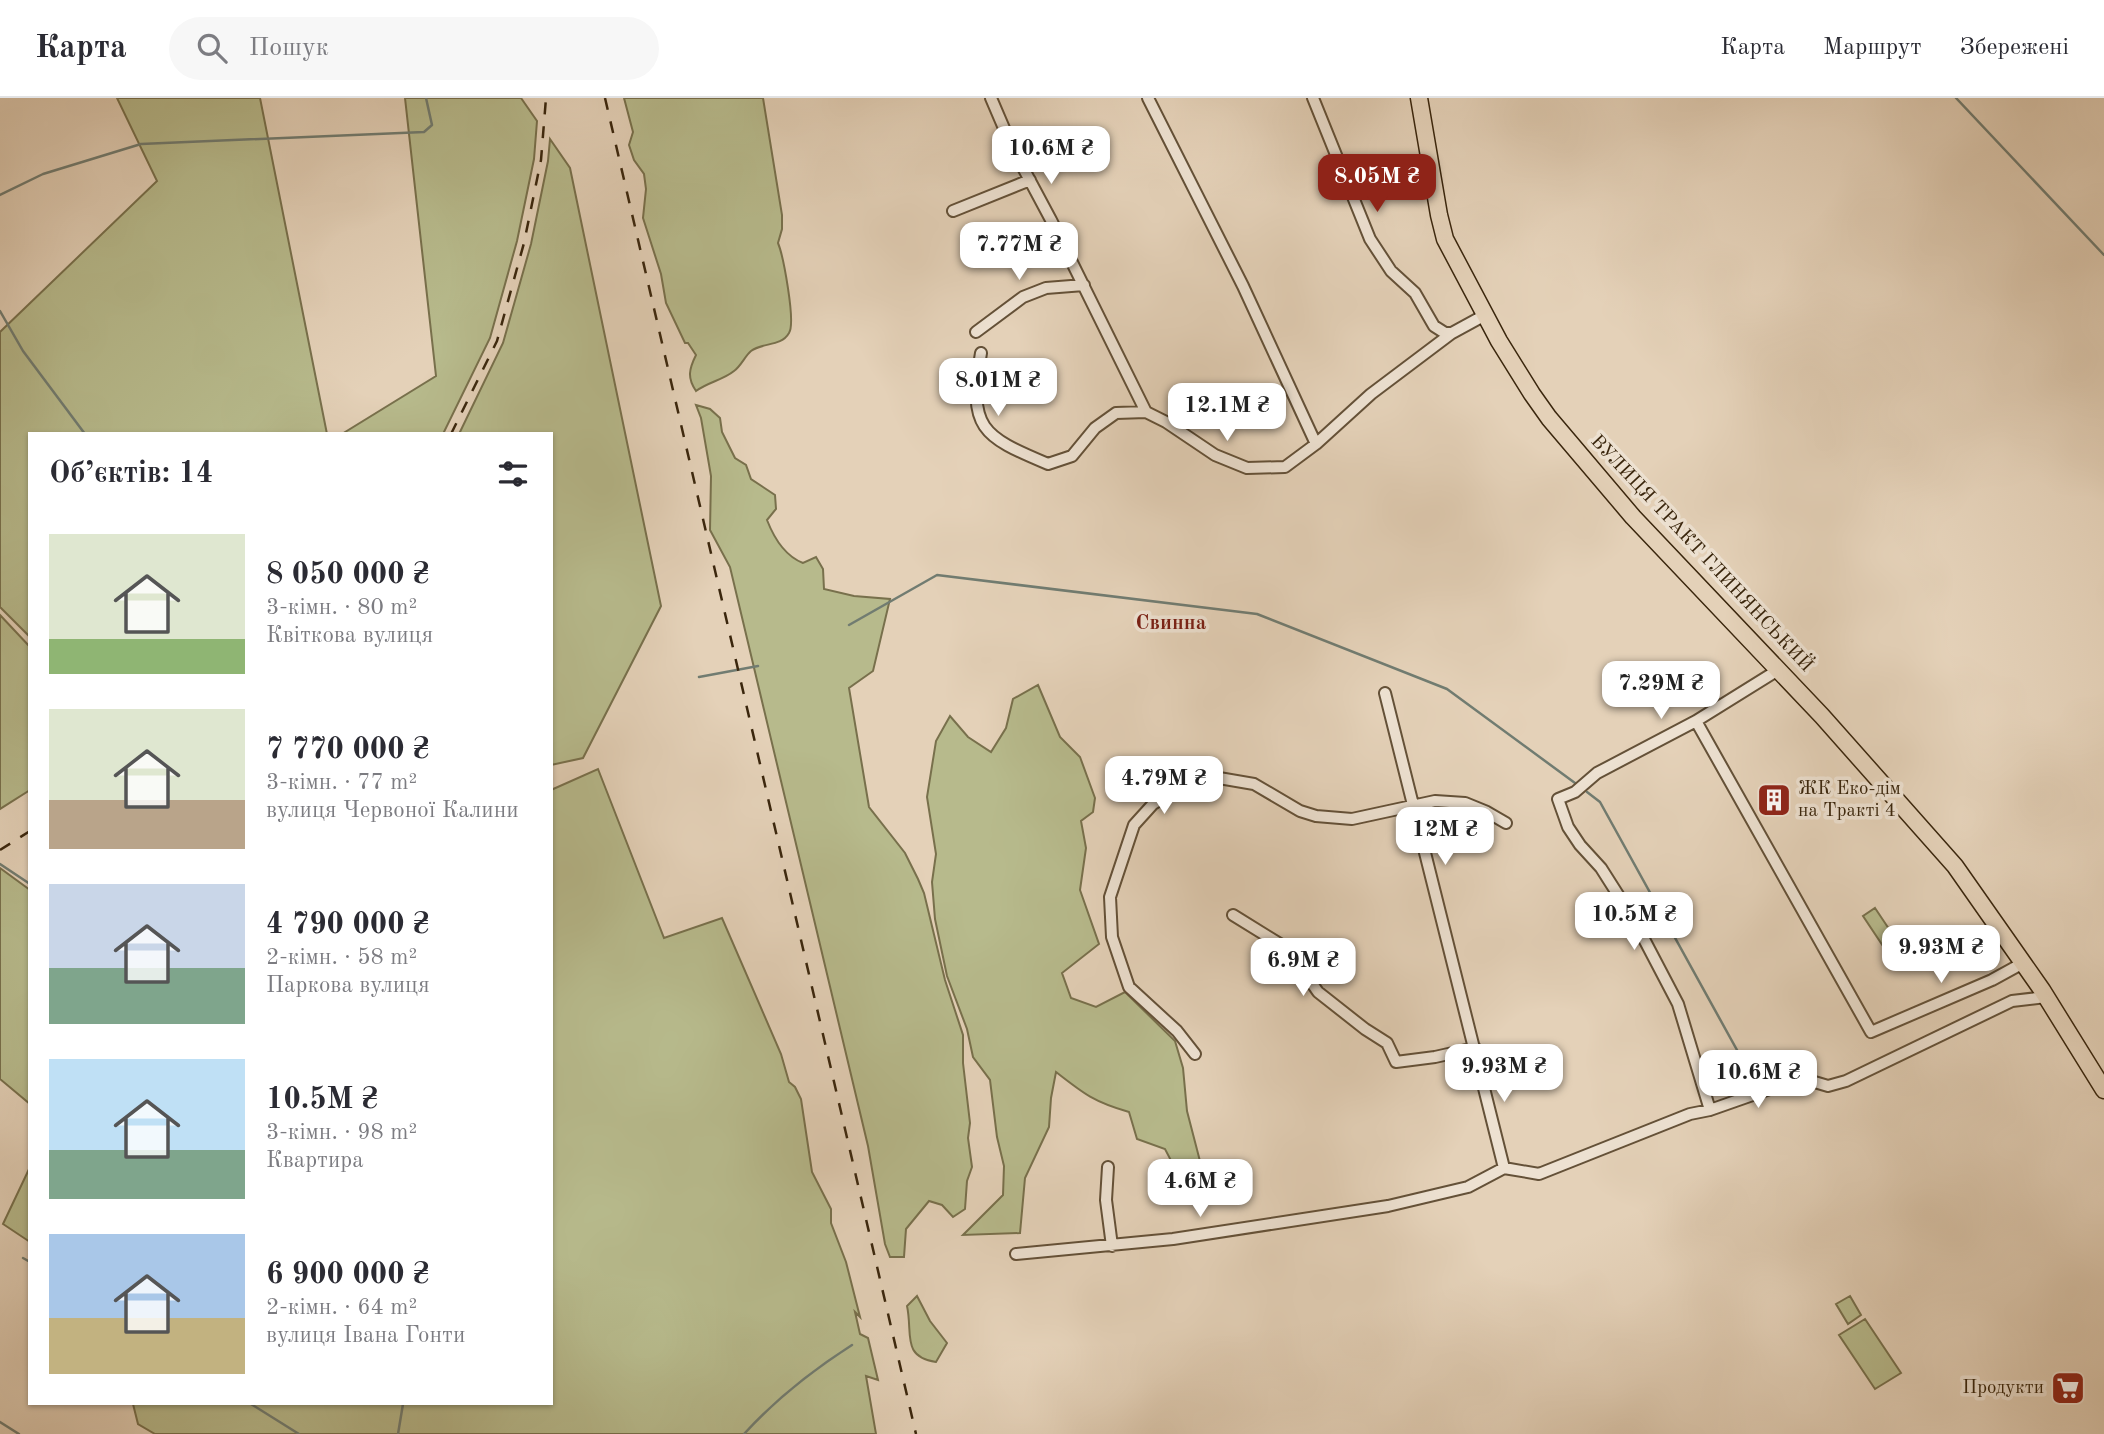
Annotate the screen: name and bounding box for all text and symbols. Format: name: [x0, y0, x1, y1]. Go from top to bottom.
search box: [169, 17, 659, 80]
icon: search: [193, 29, 231, 67]
text: Карта: [35, 32, 127, 65]
text: Пошук: [249, 35, 329, 61]
text: Карта: [1720, 36, 1785, 60]
text: Маршрут: [1823, 36, 1922, 60]
text: Збережені: [1960, 36, 2069, 60]
pin: 10.6M ₴: [986, 126, 1116, 186]
text: 10.6M ₴: [1008, 137, 1094, 160]
pin: 8.05M ₴: [1312, 155, 1442, 214]
text: 8.05M ₴: [1334, 165, 1420, 188]
pin: 7.77M ₴: [954, 222, 1084, 282]
text: 7.77M ₴: [976, 233, 1062, 256]
pin: 8.01M ₴: [933, 358, 1063, 418]
text: 8.01M ₴: [955, 369, 1041, 392]
pin: 12.1M ₴: [1162, 384, 1292, 443]
text: 12.1M ₴: [1184, 394, 1270, 417]
street label: ВУЛИЦЯ ТРАКТ ГЛИНЯНСЬКИЙ: [1586, 429, 1819, 676]
icon: filters: [494, 455, 532, 493]
text: Об’єктів: 14: [49, 459, 213, 489]
text: 8 050 000 ₴: [266, 560, 430, 590]
icon: home: [105, 562, 189, 646]
text: 3-кімн. · 80 m²: [266, 596, 417, 619]
district label: Свинна: [1136, 613, 1207, 634]
text: Квіткова вулиця: [266, 624, 433, 647]
pin: 7.29M ₴: [1596, 662, 1726, 721]
text: 7.29M ₴: [1618, 672, 1704, 695]
text: 7 770 000 ₴: [266, 735, 430, 765]
icon: home: [105, 737, 189, 821]
pin: 4.79M ₴: [1099, 756, 1229, 816]
text: 4.79M ₴: [1121, 767, 1207, 790]
text: 3-кімн. · 77 m²: [266, 771, 417, 794]
place label: ЖК Еко-дім на Тракті 4: [1798, 780, 1901, 821]
building icon: ЖК Еко-дім на Тракті 4: [1755, 781, 1793, 819]
text: вулиця Червоної Калини: [266, 799, 519, 822]
pin: 12M ₴: [1396, 808, 1494, 867]
text: 12M ₴: [1412, 818, 1478, 841]
pin: 10.5M ₴: [1569, 892, 1699, 952]
text: 10.5M ₴: [1591, 903, 1677, 926]
text: 4 790 000 ₴: [266, 910, 430, 940]
icon: home: [105, 912, 189, 996]
pin: 9.93M ₴: [1876, 926, 2006, 985]
text: 9.93M ₴: [1898, 936, 1984, 959]
pin: 6.9M ₴: [1246, 939, 1360, 998]
text: 2-кімн. · 58 m²: [266, 946, 417, 969]
text: 6.9M ₴: [1267, 949, 1339, 972]
text: Паркова вулиця: [266, 974, 430, 997]
pin: 9.93M ₴: [1439, 1044, 1569, 1104]
pin: 10.6M ₴: [1693, 1051, 1823, 1110]
text: 9.93M ₴: [1461, 1055, 1547, 1078]
text: 10.6M ₴: [1715, 1061, 1801, 1084]
text: 10.5M ₴: [266, 1085, 378, 1115]
icon: home: [105, 1087, 189, 1171]
text: 3-кімн. · 98 m²: [266, 1121, 417, 1144]
text: Квартира: [266, 1149, 364, 1172]
pin: 4.6M ₴: [1143, 1160, 1257, 1219]
text: 4.6M ₴: [1164, 1170, 1236, 1193]
text: 6 900 000 ₴: [266, 1260, 430, 1290]
icon: home: [105, 1262, 189, 1346]
text: 2-кімн. · 64 m²: [266, 1296, 417, 1319]
text: вулиця Івана Гонти: [266, 1324, 465, 1347]
supermarket icon: Продукти: [2049, 1369, 2087, 1407]
place label: Продукти: [1962, 1379, 2044, 1398]

